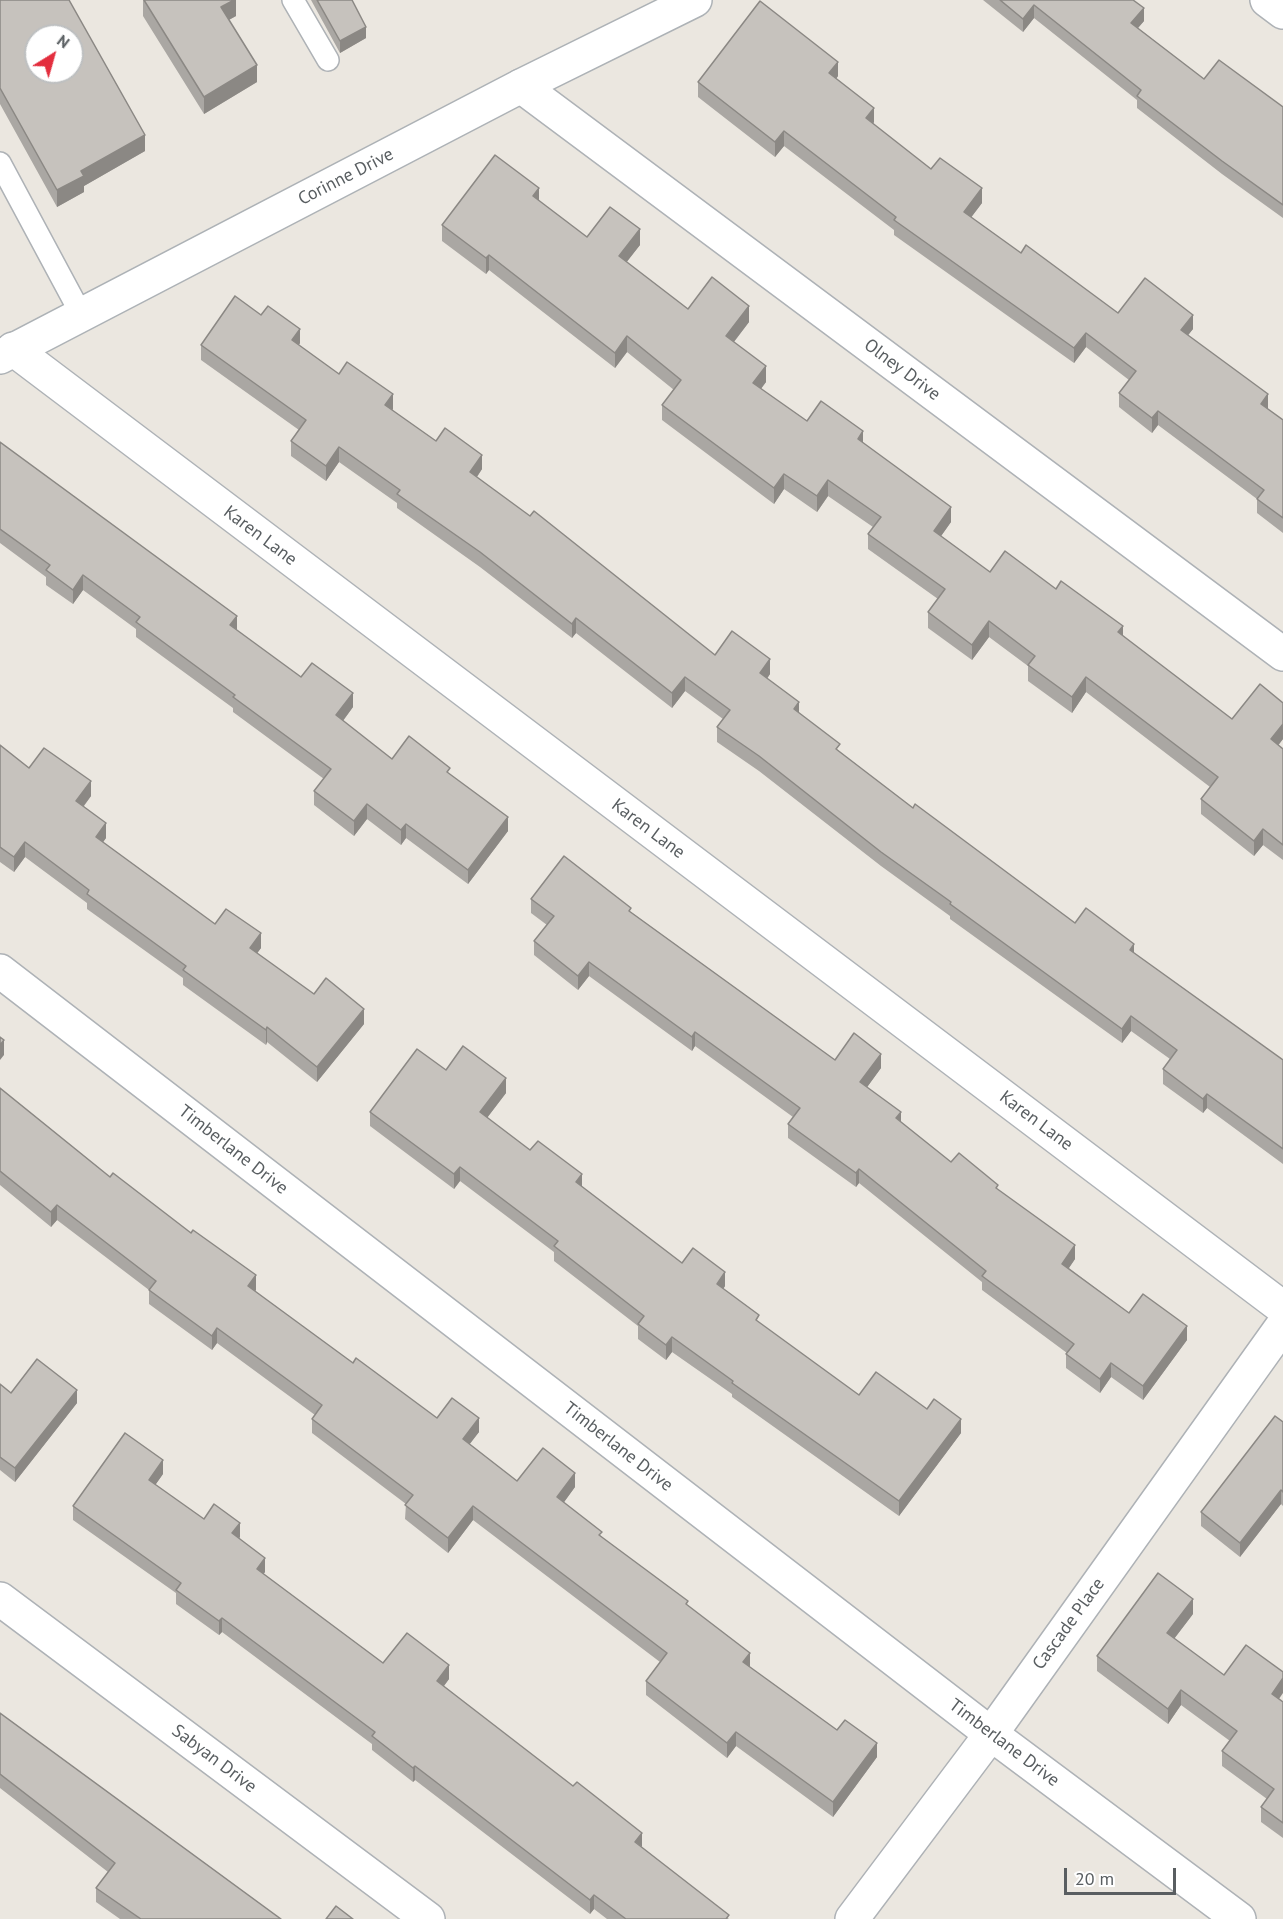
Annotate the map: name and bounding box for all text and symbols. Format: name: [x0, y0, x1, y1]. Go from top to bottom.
north arrow: [24, 24, 84, 84]
text: N: [53, 30, 74, 52]
street label: Corinne Drive: [295, 144, 397, 210]
street label: Olney Drive: [860, 334, 944, 406]
street label: Karen Lane: [219, 501, 301, 571]
street label: Karen Lane: [607, 794, 689, 864]
street label: Karen Lane: [995, 1086, 1077, 1156]
street label: Timberlane Drive: [174, 1101, 292, 1199]
street label: Timberlane Drive: [559, 1398, 677, 1496]
street label: Cascade Place: [1028, 1574, 1110, 1674]
street label: Timberlane Drive: [944, 1694, 1064, 1792]
street label: Sabyan Drive: [167, 1720, 261, 1798]
scale bar: [1067, 1856, 1180, 1894]
text: 20 m: [1075, 1867, 1114, 1890]

